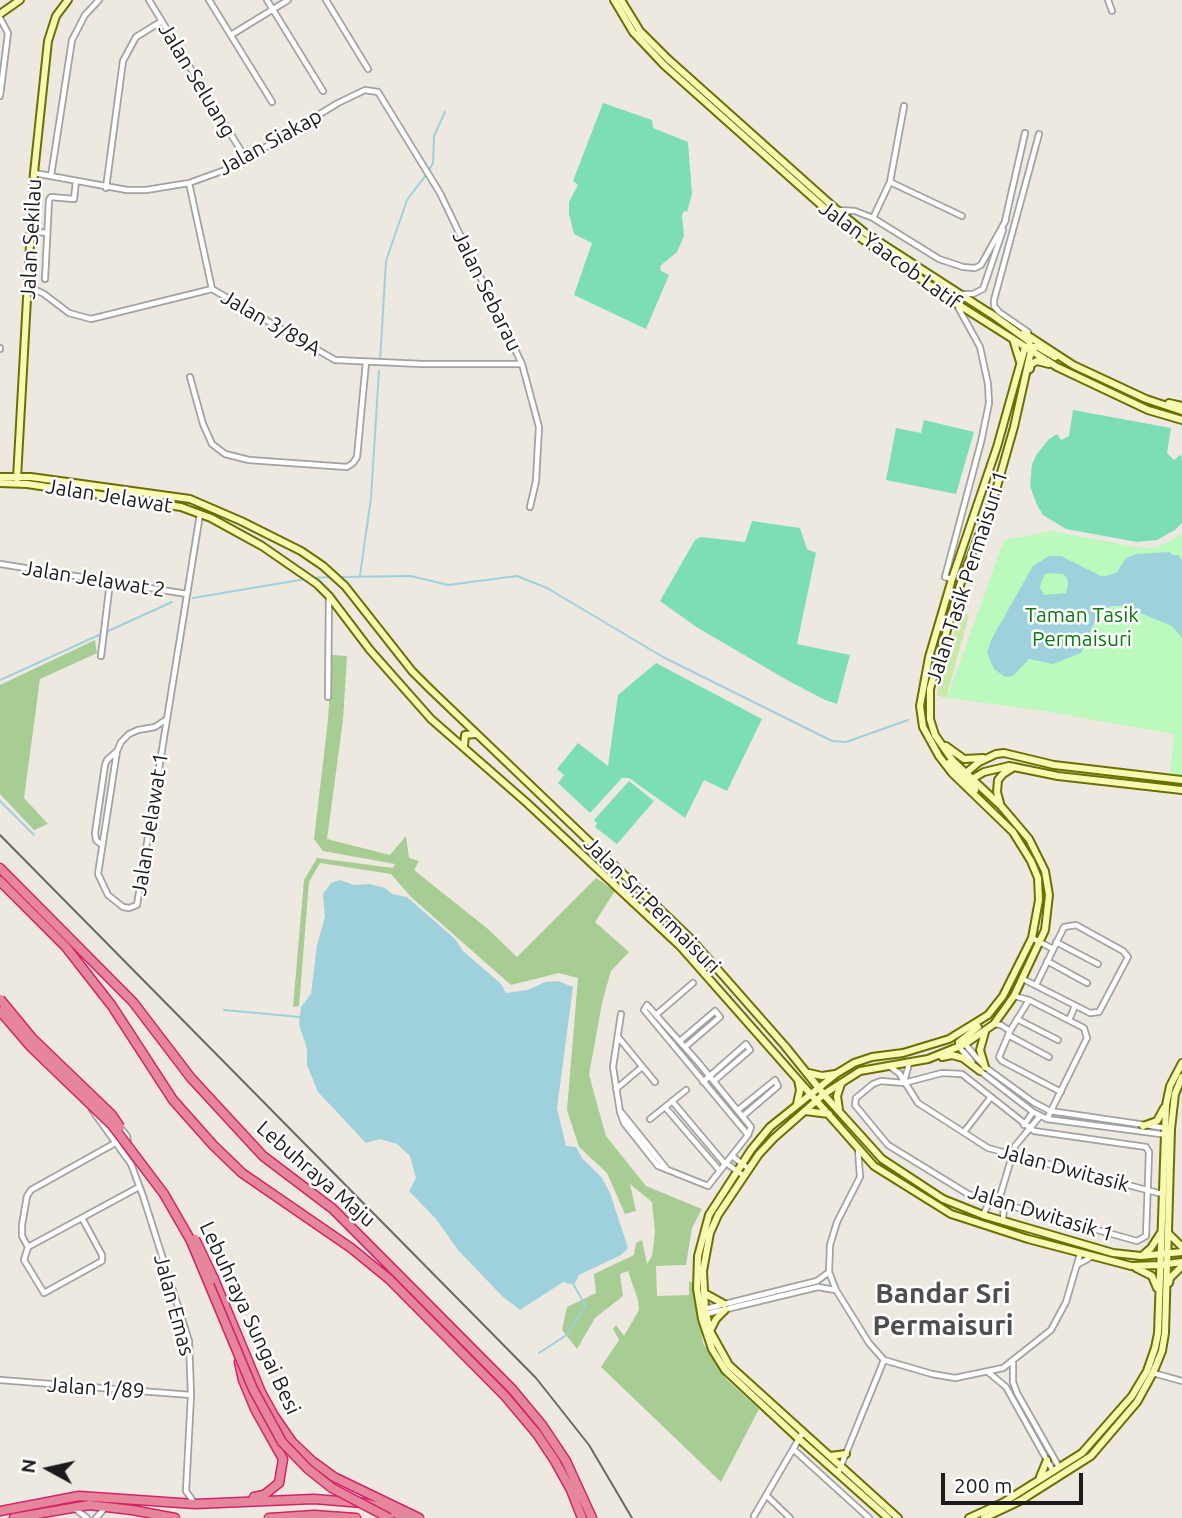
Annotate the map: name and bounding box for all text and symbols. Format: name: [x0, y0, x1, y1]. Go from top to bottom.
street label: Jalan Seluang: [153, 18, 241, 142]
street label: Jalan Siakap: [214, 103, 326, 181]
street label: Jalan Sekilau: [15, 178, 47, 300]
street label: Jalan Yaacob Latif: [814, 195, 966, 315]
street label: Jalan Sebarau: [447, 227, 527, 355]
street label: Jalan 3/89A: [217, 284, 325, 362]
street label: Jalan Tasik Permaisuri 1: [921, 468, 1013, 686]
street label: Jalan Jelawat: [44, 474, 174, 518]
street label: Jalan Jelawat 2: [21, 555, 167, 603]
park label: Taman Tasik Permaisuri: [1025, 602, 1139, 652]
street label: Jalan Jelawat 1: [126, 751, 174, 897]
street label: Jalan Sri Permaisuri: [578, 831, 726, 979]
street label: Lebuhraya Maju: [251, 1116, 381, 1232]
street label: Jalan Dwitasik: [996, 1138, 1132, 1198]
street label: Jalan Dwitasik 1: [965, 1179, 1117, 1247]
street label: Lebuhraya Sungai Besi: [194, 1218, 306, 1418]
street label: Jalan Emas: [148, 1251, 200, 1359]
district label: Bandar Sri Permaisuri: [873, 1277, 1013, 1343]
street label: Jalan 1/89: [46, 1372, 146, 1404]
north arrow: [14, 1434, 84, 1504]
text: N: [16, 1458, 40, 1475]
scale bar: [944, 1458, 1086, 1502]
text: 200 m: [954, 1473, 1012, 1497]

